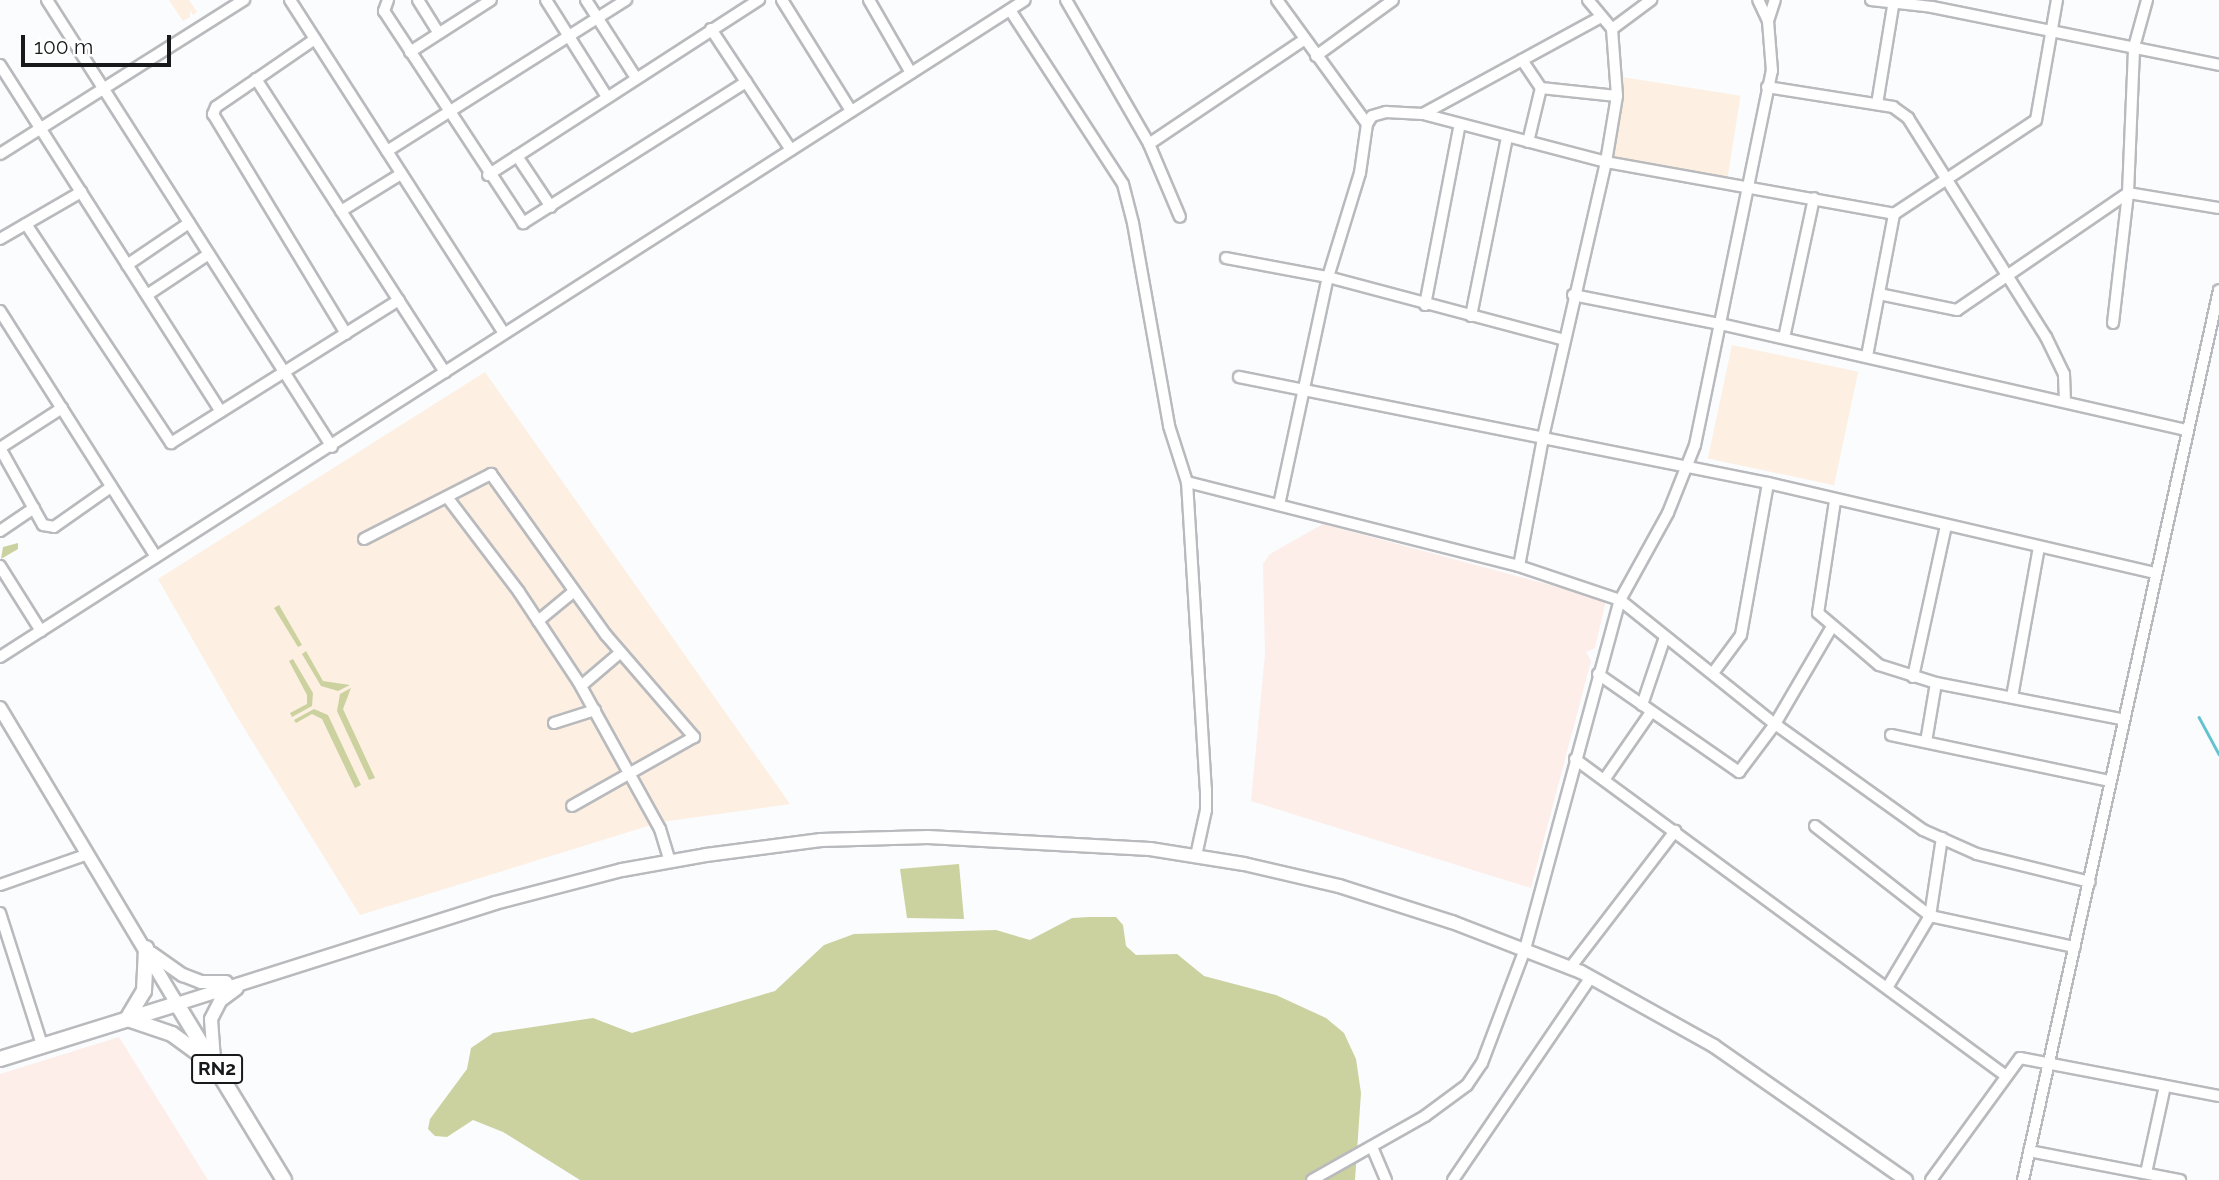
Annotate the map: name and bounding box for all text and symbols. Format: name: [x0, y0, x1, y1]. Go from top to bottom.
scale bar: [24, 21, 175, 65]
text: 100 m: [34, 34, 93, 59]
road number: RN2: [191, 1054, 243, 1084]

